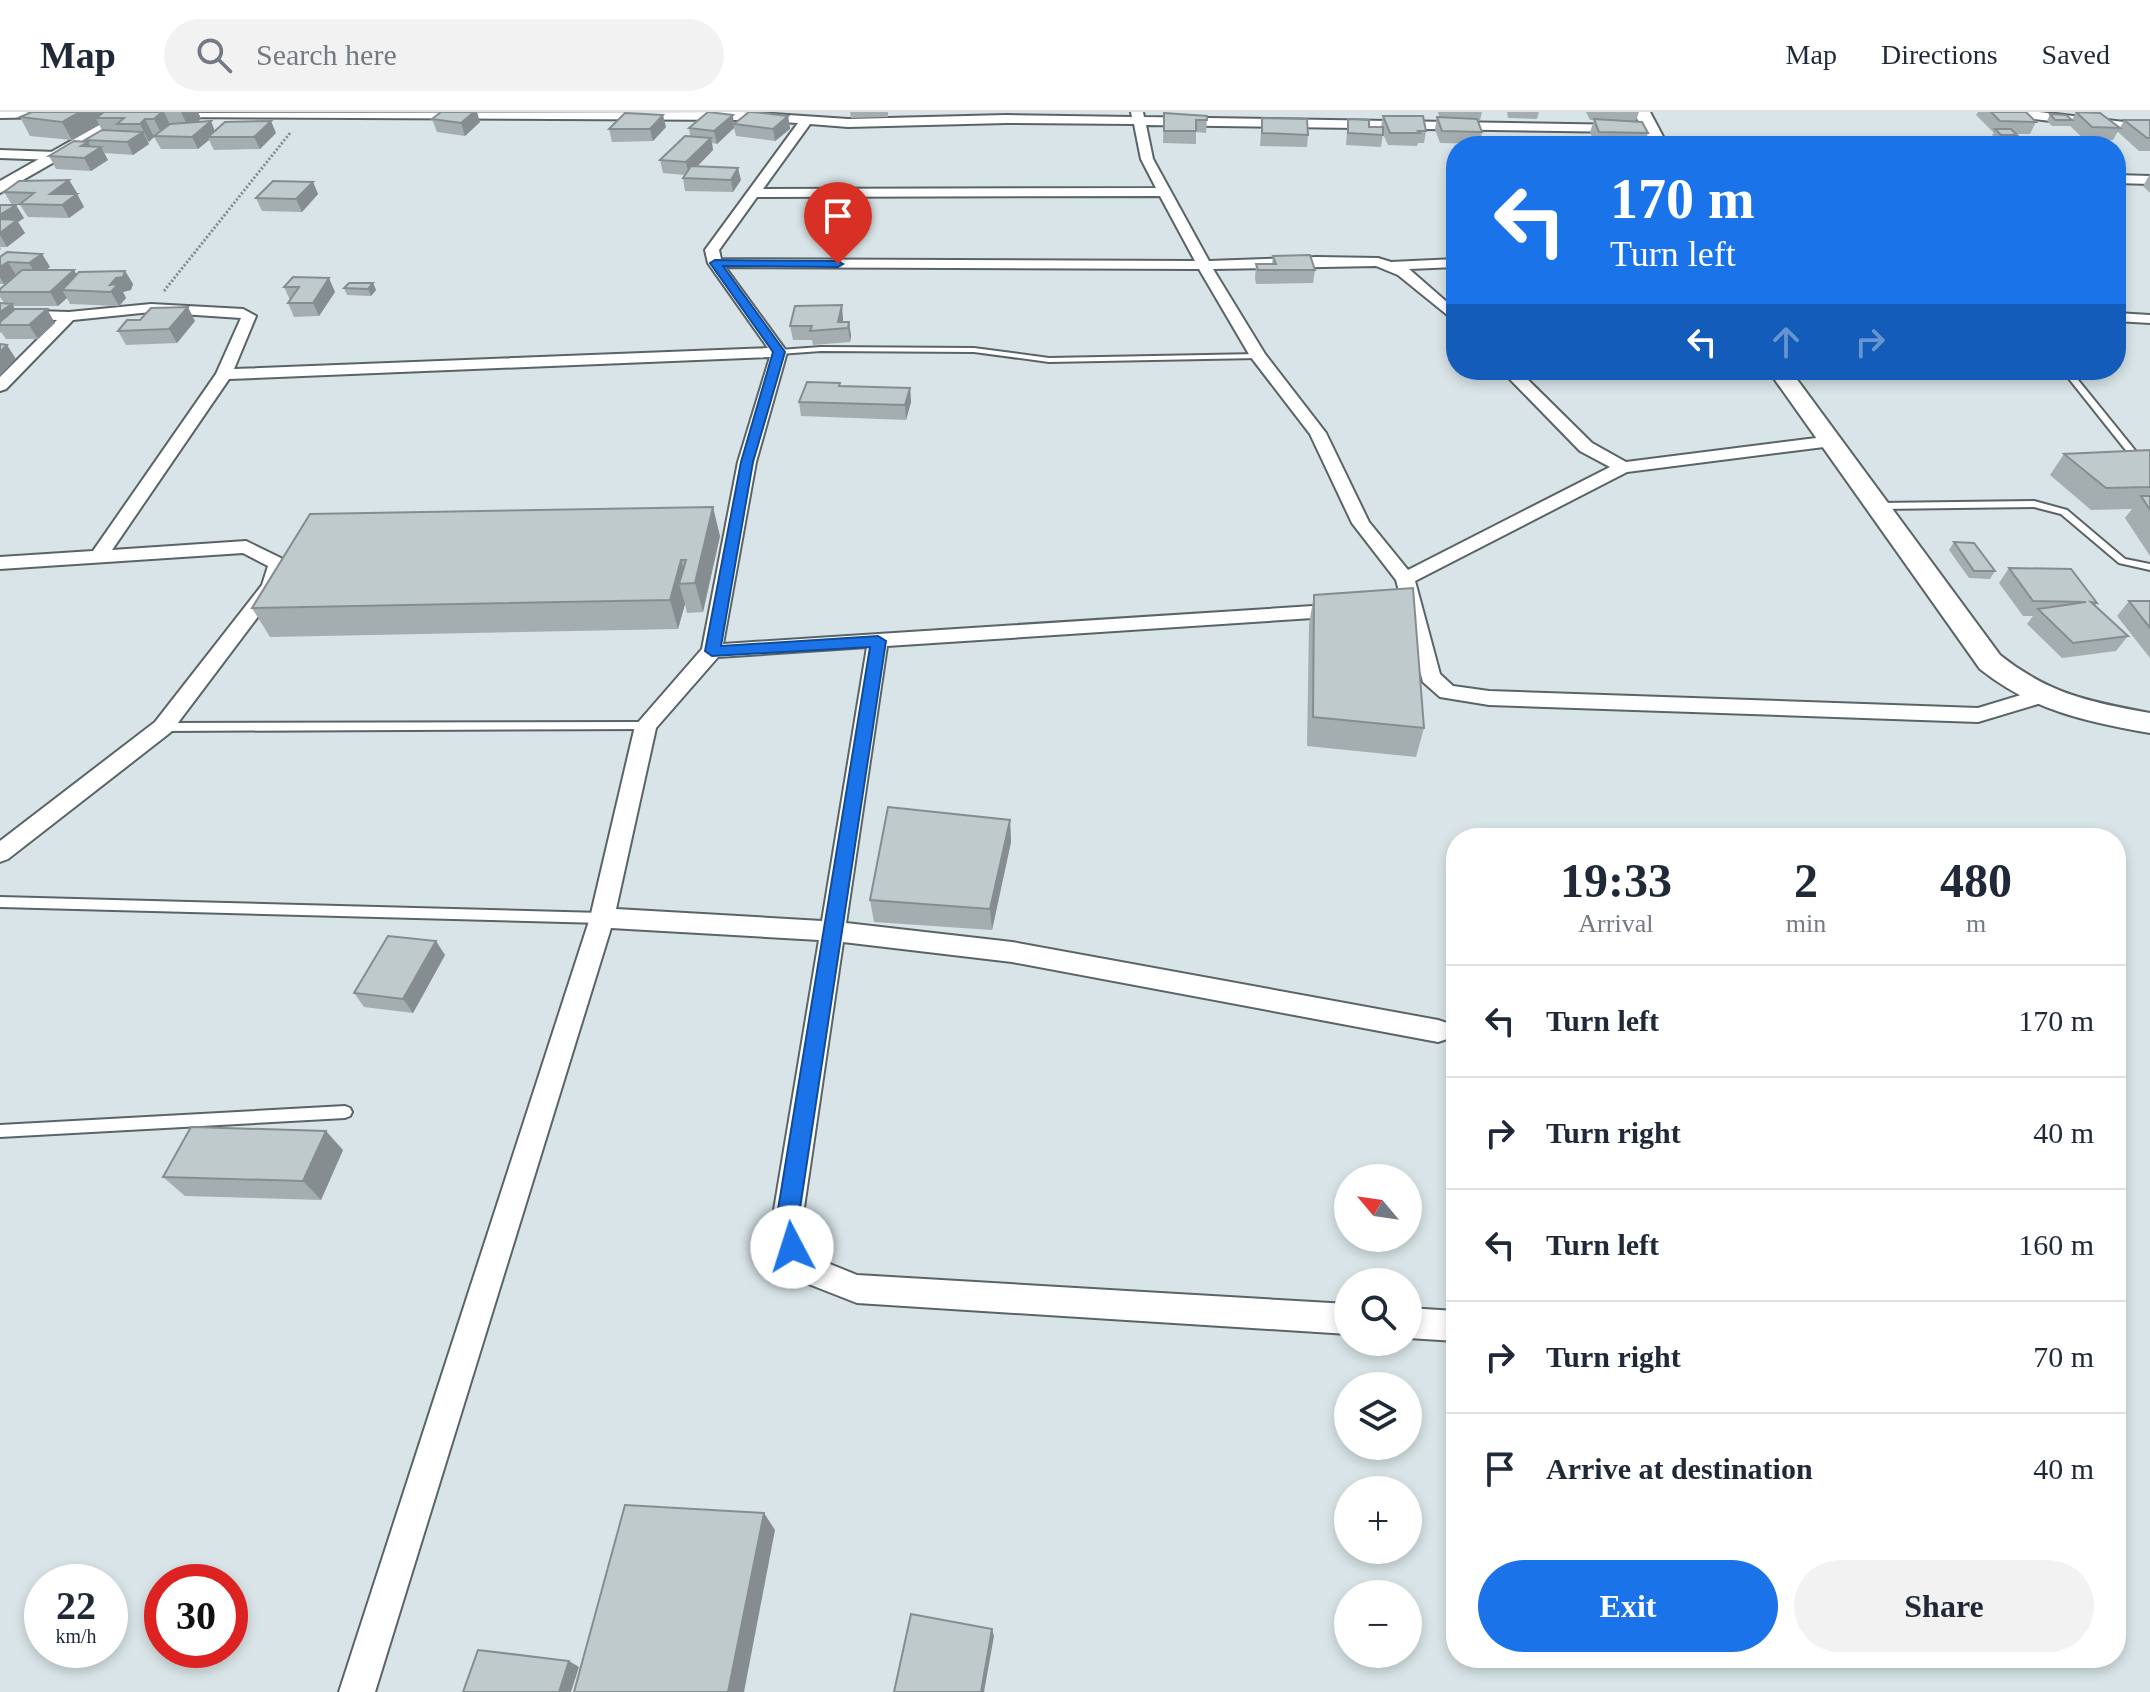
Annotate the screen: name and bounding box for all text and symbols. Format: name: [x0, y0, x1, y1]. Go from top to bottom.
search box: [164, 19, 724, 91]
icon: search: [192, 33, 236, 77]
text: Map: [40, 34, 116, 76]
text: Search here: [256, 38, 397, 71]
text: Map: [1786, 39, 1837, 70]
text: Directions: [1881, 39, 1998, 70]
text: Saved: [2042, 39, 2110, 70]
icon: left: [1478, 168, 1582, 272]
text: 170 m: [1610, 168, 1755, 230]
pin: [804, 182, 872, 264]
icon: arrive: [816, 194, 860, 238]
text: Turn left: [1610, 234, 1736, 274]
icon: left: [1680, 320, 1724, 364]
icon: ahead: [1764, 320, 1808, 364]
icon: right: [1848, 320, 1892, 364]
text: 19:33: [1560, 854, 1672, 907]
text: 2: [1794, 854, 1818, 907]
text: 480: [1940, 854, 2012, 907]
text: Arrival: [1578, 909, 1653, 938]
text: min: [1786, 909, 1826, 938]
text: m: [1966, 909, 1986, 938]
icon: left: [1478, 999, 1522, 1043]
text: Turn left: [1546, 1004, 1659, 1037]
text: 170 m: [2018, 1004, 2094, 1037]
icon: right: [1478, 1111, 1522, 1155]
text: Turn right: [1546, 1116, 1681, 1149]
text: 40 m: [2033, 1116, 2094, 1149]
north arrow: [1334, 1164, 1422, 1252]
map controls: [1334, 1164, 1422, 1668]
position arrow: [750, 1205, 834, 1289]
icon: left: [1478, 1223, 1522, 1267]
text: Turn left: [1546, 1228, 1659, 1261]
text: 160 m: [2018, 1228, 2094, 1261]
button: search: [1334, 1268, 1422, 1356]
icon: right: [1478, 1335, 1522, 1379]
text: Turn right: [1546, 1340, 1681, 1373]
text: 70 m: [2033, 1340, 2094, 1373]
button: layers: [1334, 1372, 1422, 1460]
icon: arrive: [1478, 1447, 1522, 1491]
text: Arrive at destination: [1546, 1452, 1813, 1485]
text: 40 m: [2033, 1452, 2094, 1485]
button: +: [1334, 1476, 1422, 1564]
button: Exit: [1478, 1560, 1778, 1652]
button: Share: [1794, 1560, 2094, 1652]
speed limit sign: 30: [144, 1564, 248, 1668]
button: −: [1334, 1580, 1422, 1668]
text: 22: [56, 1583, 96, 1628]
text: km/h: [55, 1625, 97, 1647]

